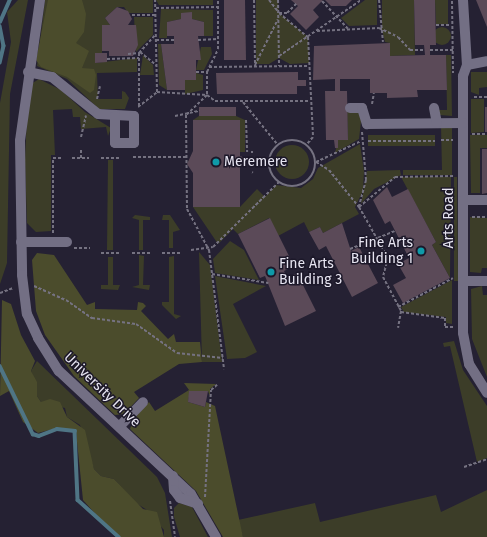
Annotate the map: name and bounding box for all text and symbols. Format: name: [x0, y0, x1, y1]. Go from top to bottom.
place label: Meremere: [224, 154, 287, 170]
marker: Meremere: [211, 157, 221, 167]
street label: Arts Road: [441, 187, 457, 249]
place label: Fine Arts Building 1: [351, 235, 413, 268]
marker: Fine Arts Building 1: [416, 246, 426, 256]
place label: Fine Arts Building 3: [279, 256, 342, 288]
marker: Fine Arts Building 3: [266, 267, 276, 277]
street label: University Drive: [60, 349, 144, 431]

